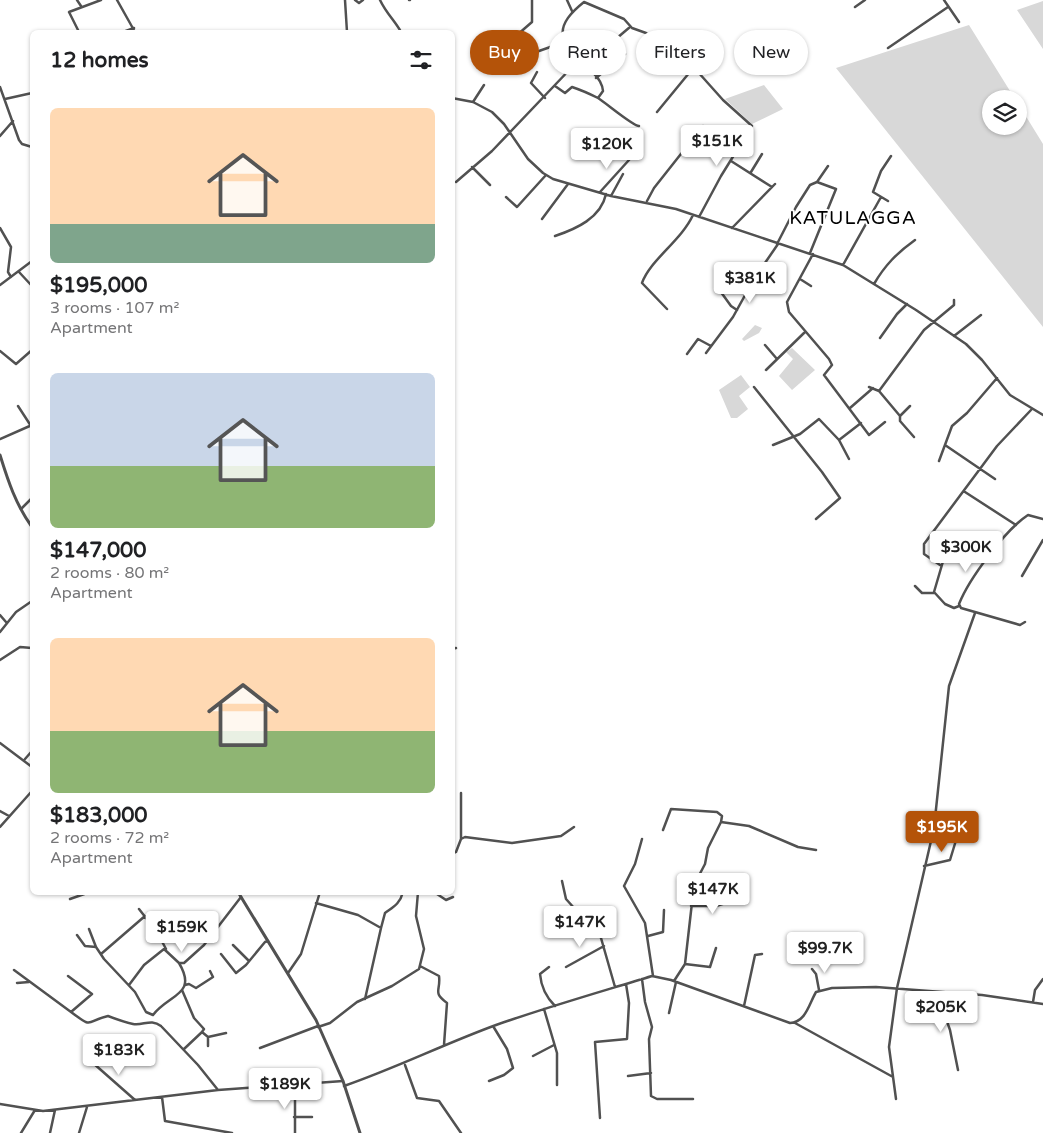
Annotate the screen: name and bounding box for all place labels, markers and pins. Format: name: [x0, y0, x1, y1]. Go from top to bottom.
pin: $151K: [682, 124, 752, 167]
pin: $120K: [572, 128, 642, 170]
pin: $381K: [715, 262, 785, 304]
pin: $300K: [931, 530, 1001, 573]
pin: $195K: [907, 810, 977, 853]
pin: $147K: [678, 872, 748, 915]
pin: $147K: [545, 906, 615, 948]
pin: $159K: [147, 910, 217, 953]
pin: $99.7K: [784, 932, 866, 974]
pin: $205K: [906, 990, 976, 1033]
pin: $183K: [84, 1034, 154, 1076]
pin: $189K: [250, 1068, 320, 1110]

